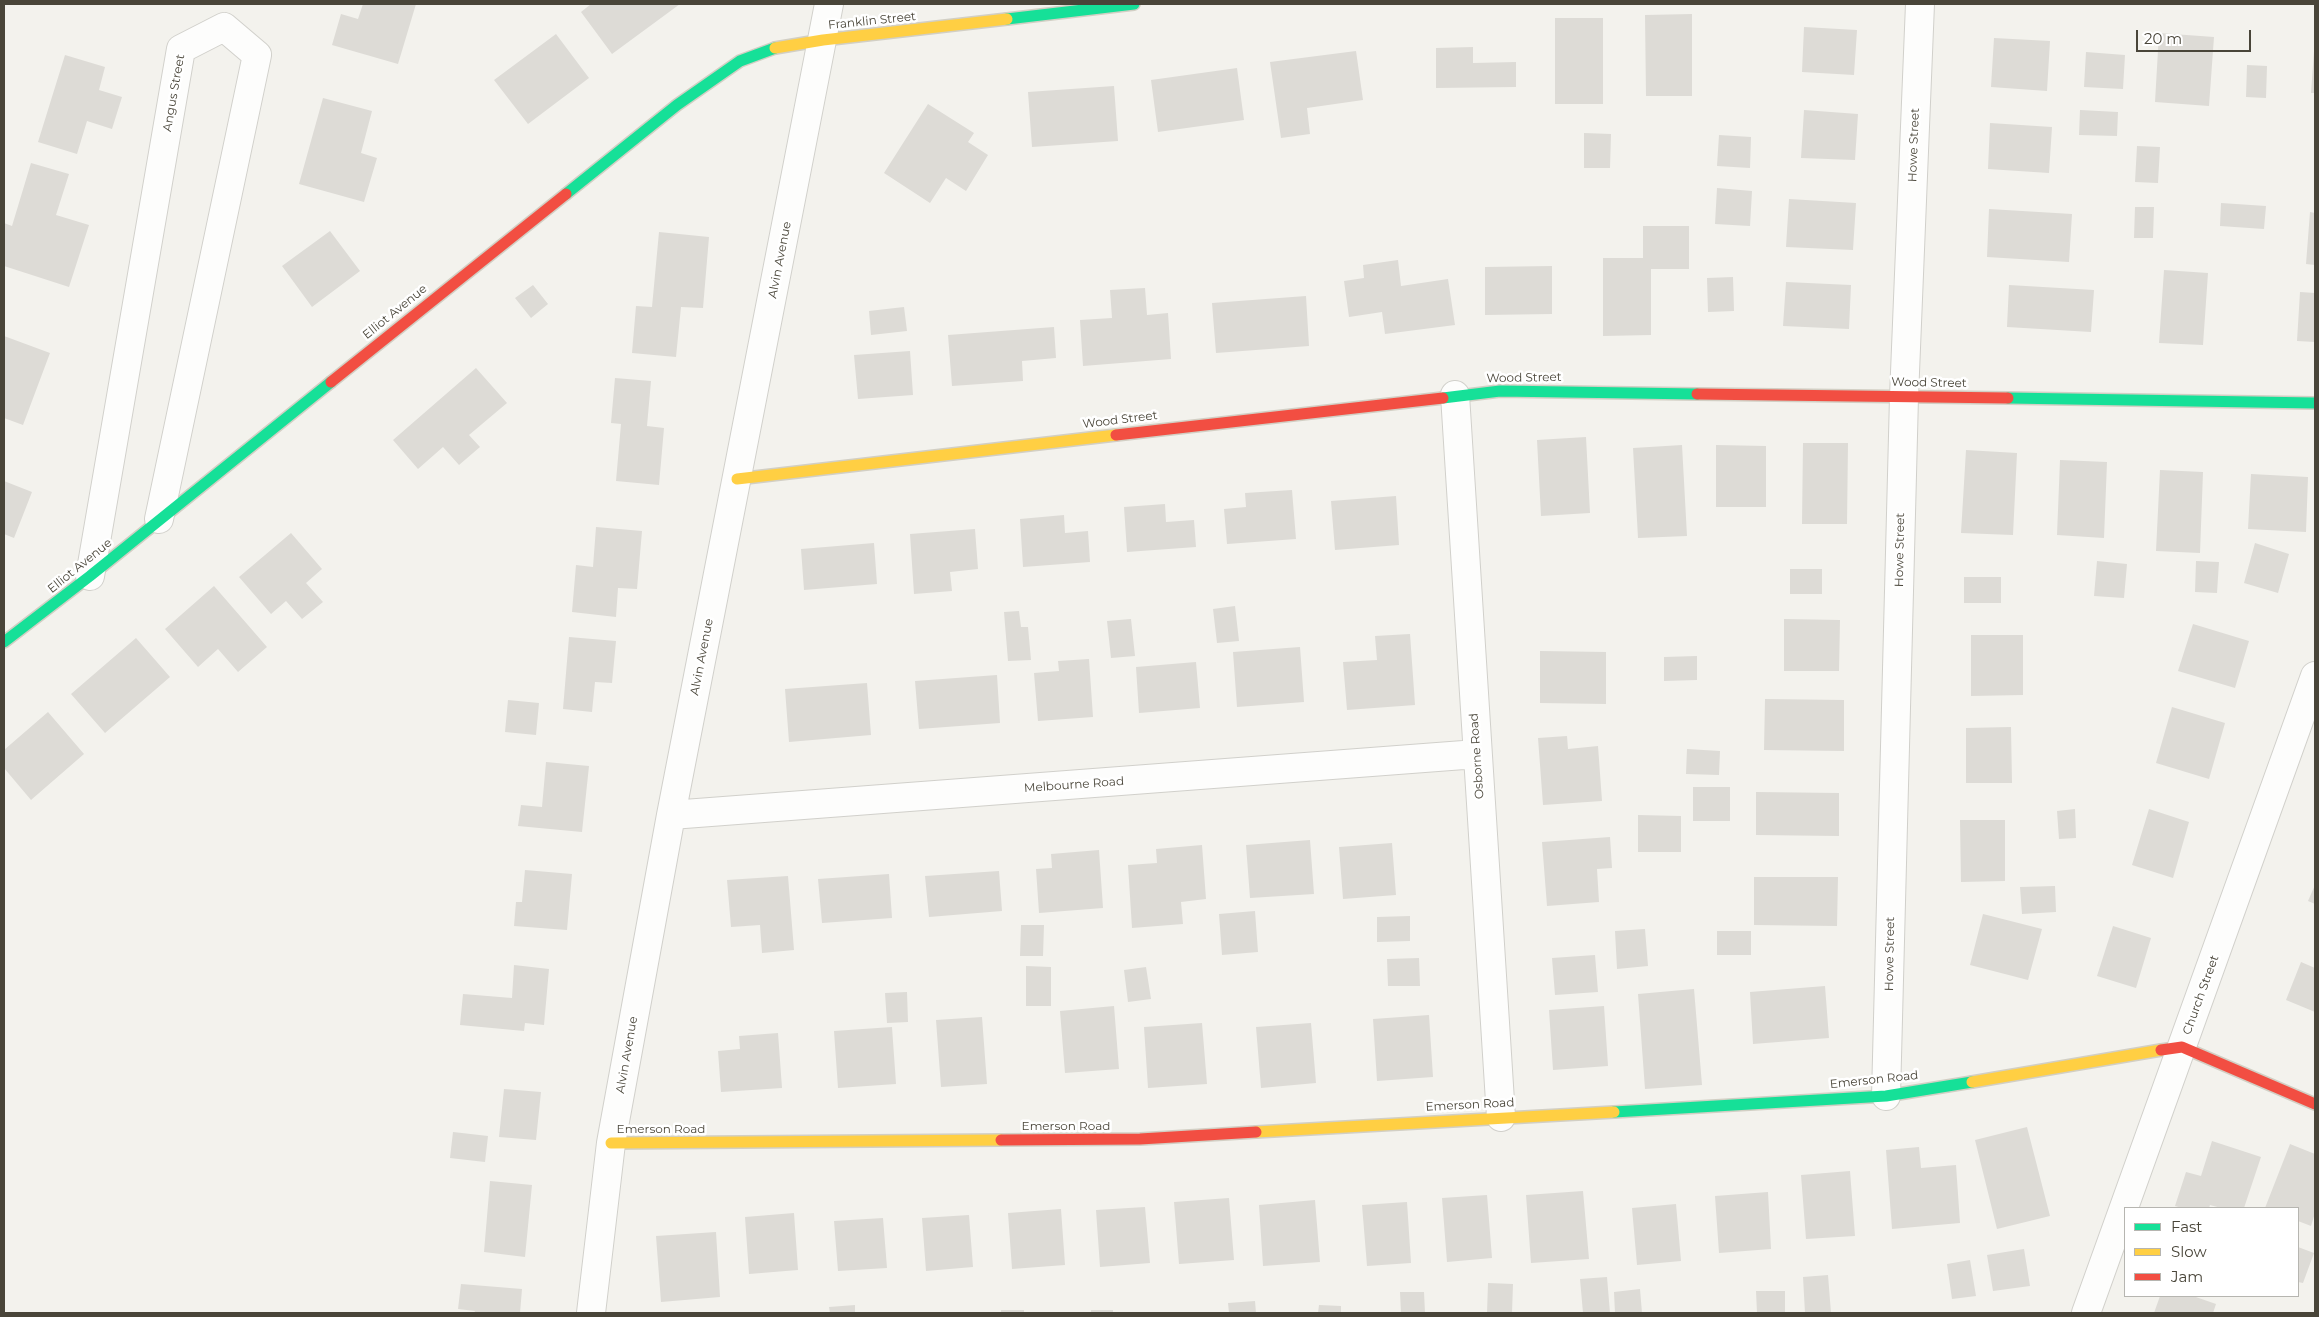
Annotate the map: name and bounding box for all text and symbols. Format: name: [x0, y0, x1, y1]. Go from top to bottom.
street label: Franklin Street: [827, 9, 917, 33]
scale bar: [2139, 20, 2254, 52]
text: 20 m: [2144, 29, 2182, 48]
street label: Angus Street: [160, 53, 188, 133]
street label: Howe Street: [1906, 108, 1922, 182]
street label: Alvin Avenue: [765, 220, 795, 300]
street label: Elliot Avenue: [360, 282, 430, 342]
street label: Wood Street: [1486, 370, 1562, 386]
street label: Wood Street: [1891, 375, 1967, 391]
street label: Wood Street: [1082, 408, 1158, 432]
street label: Howe Street: [1892, 513, 1908, 587]
street label: Elliot Avenue: [45, 536, 115, 596]
street label: Alvin Avenue: [687, 617, 717, 697]
street label: Osborne Road: [1467, 713, 1487, 799]
street label: Melbourne Road: [1023, 774, 1125, 796]
street label: Howe Street: [1882, 917, 1898, 991]
street label: Church Street: [2180, 953, 2222, 1037]
street label: Alvin Avenue: [613, 1015, 641, 1095]
street label: Emerson Road: [1829, 1068, 1919, 1092]
street label: Emerson Road: [1425, 1095, 1515, 1115]
street label: Emerson Road: [1022, 1119, 1110, 1133]
street label: Emerson Road: [617, 1122, 705, 1136]
legend: [2124, 1207, 2299, 1297]
text: Fast: [2171, 1217, 2202, 1236]
text: Slow: [2171, 1242, 2207, 1261]
text: Jam: [2171, 1267, 2203, 1286]

